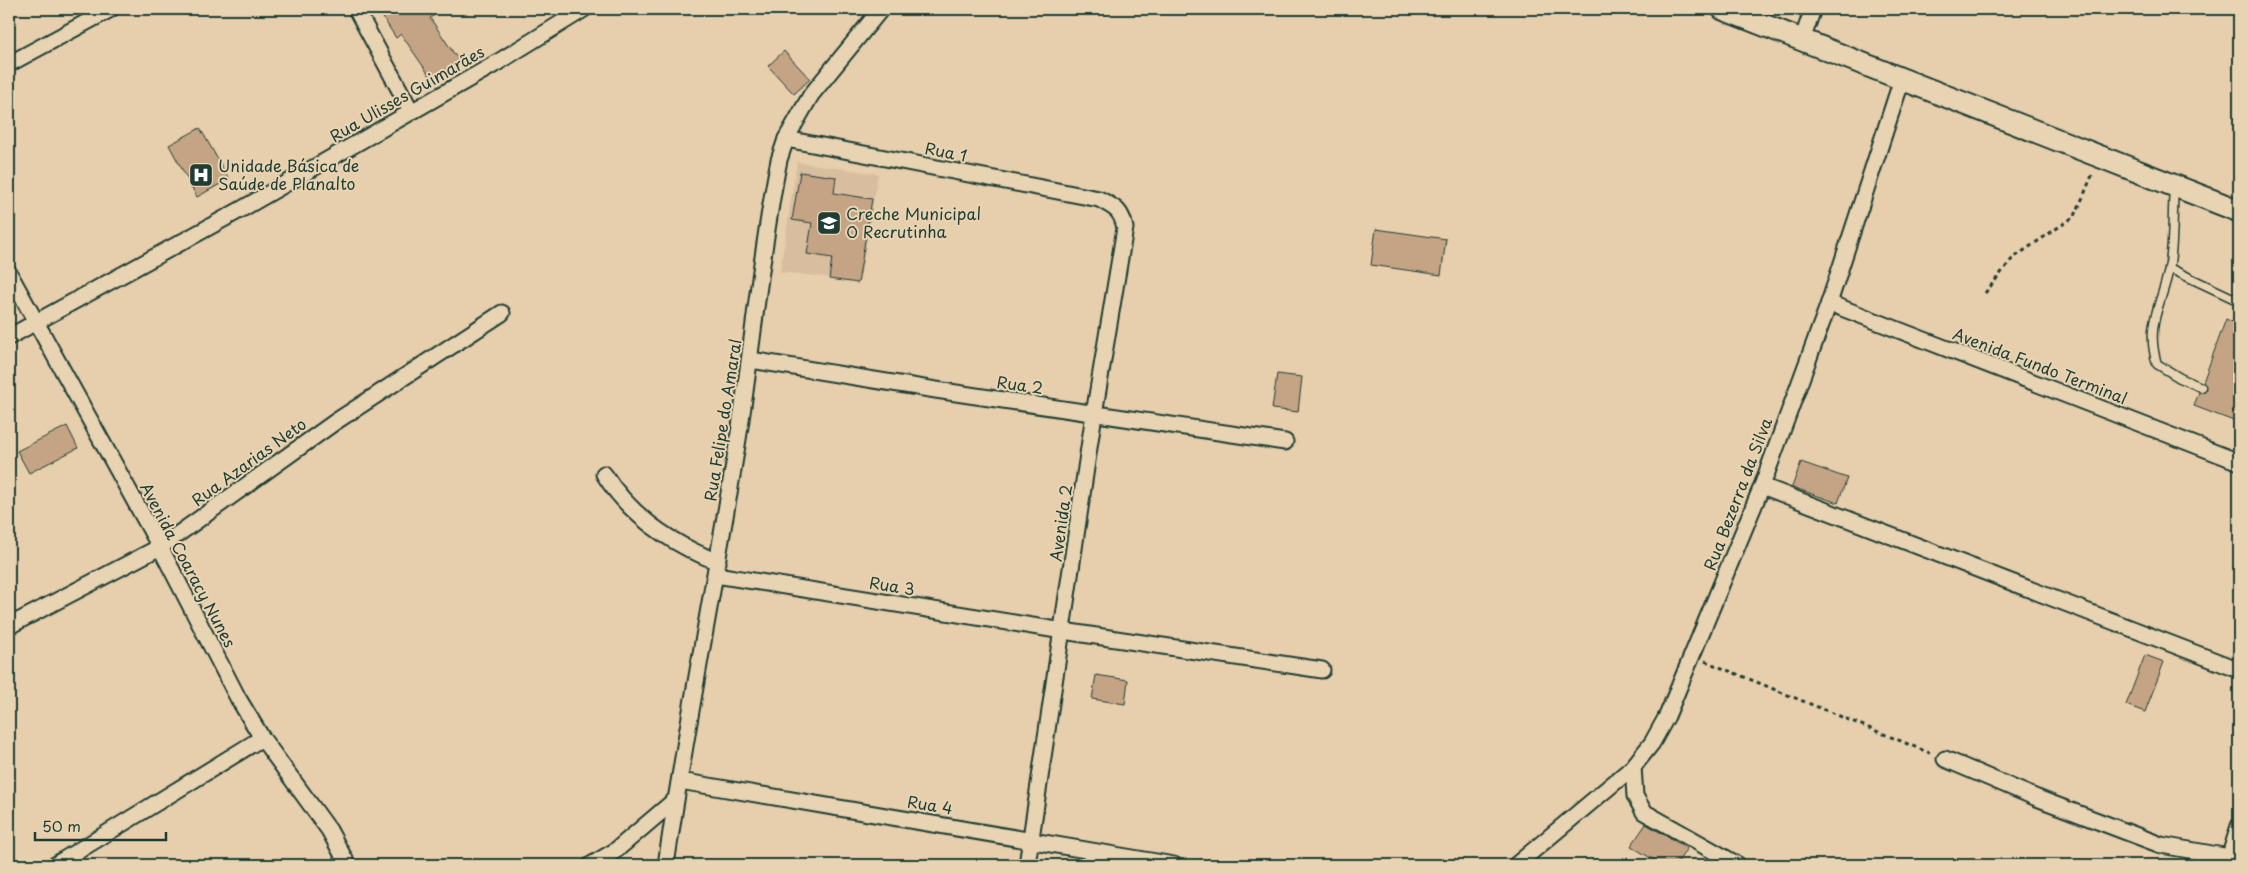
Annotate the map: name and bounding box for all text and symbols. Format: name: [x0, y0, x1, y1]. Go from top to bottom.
street label: Rua Ulisses Guimarães: [325, 39, 488, 147]
street label: Rua 1: [923, 135, 969, 167]
place label: Unidade Básica de Saúde de Planalto: [218, 153, 359, 195]
hospital icon: Unidade Básica de Saúde de Planalto: [188, 162, 214, 188]
place label: Creche Municipal O Recrutinha: [846, 201, 981, 243]
school or university icon: Creche Municipal O Recrutinha: [816, 210, 842, 236]
street label: Avenida Fundo Terminal: [1950, 321, 2131, 409]
street label: Rua Felipe do Amaral: [697, 337, 747, 503]
street label: Rua 2: [995, 369, 1045, 399]
street label: Rua Azarias Neto: [186, 411, 311, 511]
street label: Rua Bezerra da Silva: [1697, 414, 1777, 573]
street label: Avenida Coaracy Nunes: [135, 478, 243, 651]
street label: Avenida 2: [1043, 483, 1077, 563]
street label: Rua 3: [868, 570, 917, 600]
street label: Rua 4: [906, 789, 955, 819]
scale bar: [35, 809, 166, 841]
text: 50 m: [42, 814, 81, 837]

